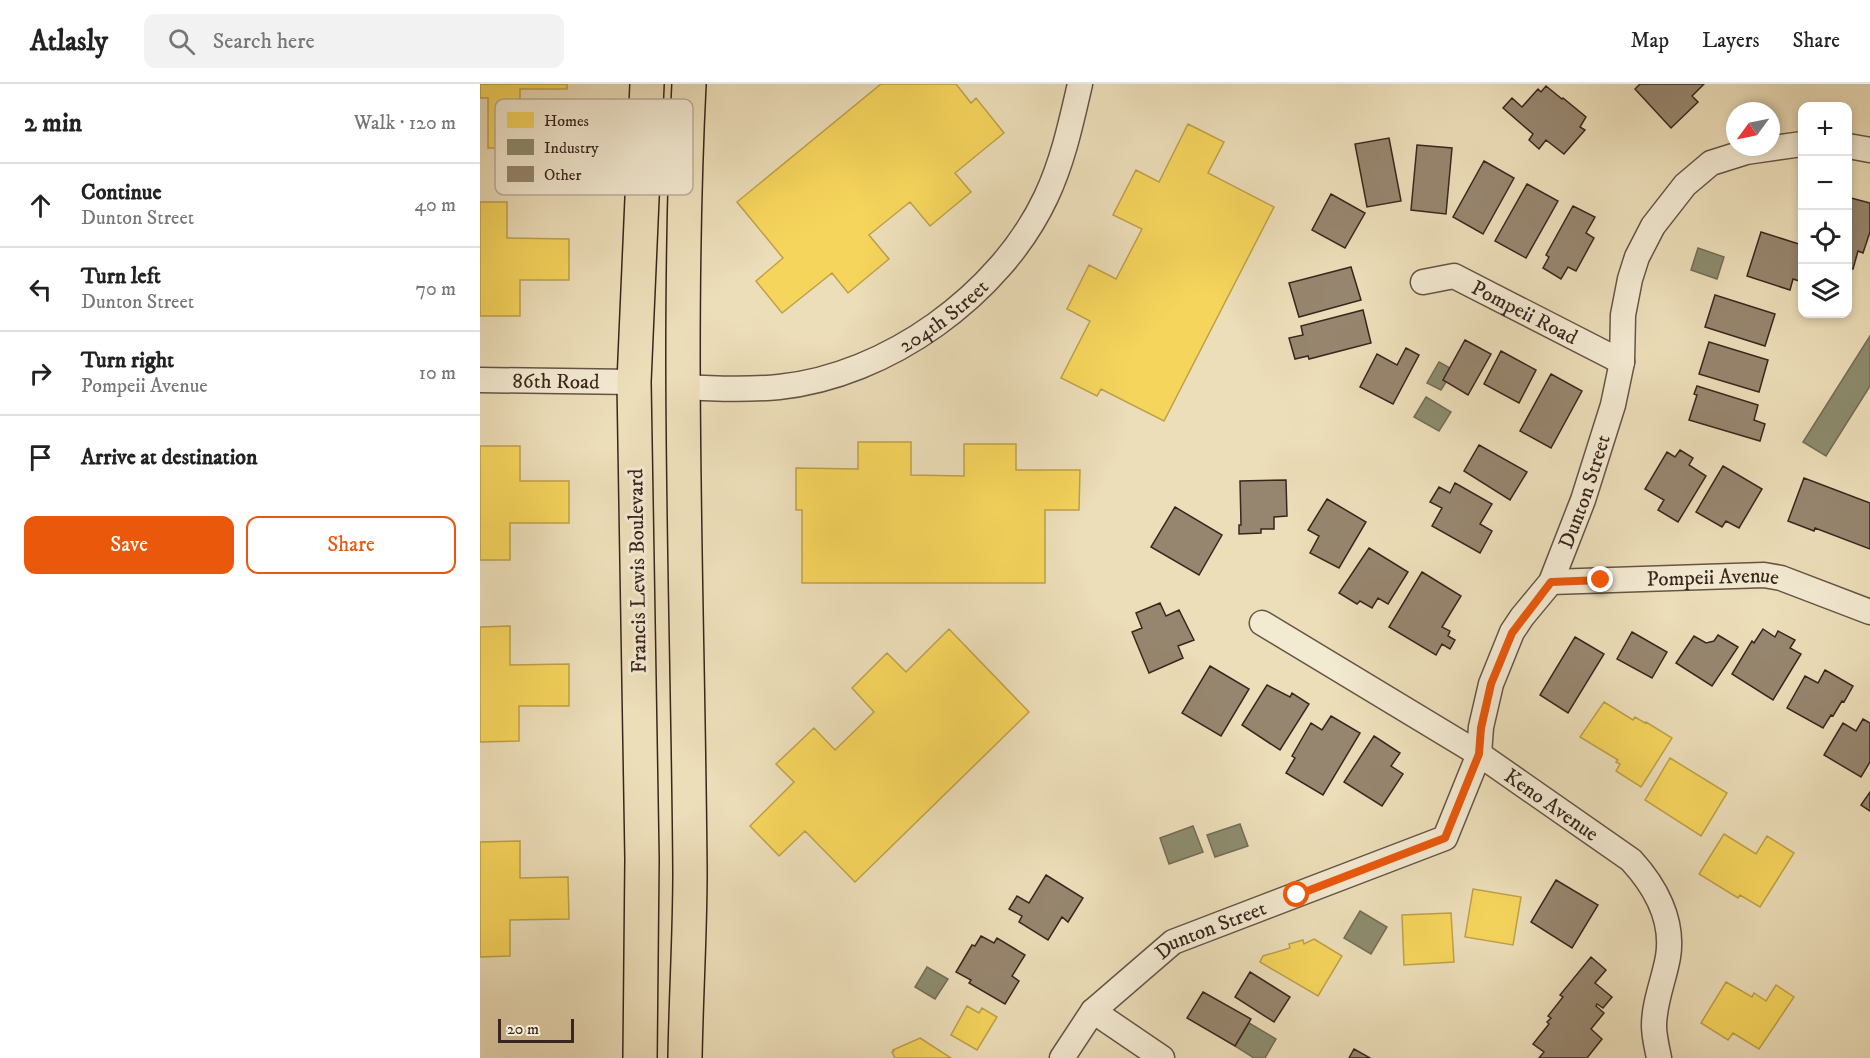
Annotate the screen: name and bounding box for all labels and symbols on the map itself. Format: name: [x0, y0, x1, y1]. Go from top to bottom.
legend: [495, 99, 693, 195]
north arrow: [1726, 102, 1780, 156]
text: Homes: [544, 111, 589, 131]
text: Industry: [544, 138, 599, 158]
text: Other: [544, 165, 581, 185]
street label: 204th Street: [895, 274, 995, 359]
street label: Pompeii Road: [1467, 275, 1582, 351]
street label: 86th Road: [512, 368, 600, 396]
street label: Dunton Street: [1553, 431, 1617, 553]
street label: Francis Lewis Boulevard: [623, 468, 653, 673]
street label: Pompeii Avenue: [1646, 563, 1782, 593]
route end: [1587, 566, 1613, 592]
street label: Keno Avenue: [1499, 763, 1604, 848]
route start: [1283, 881, 1309, 907]
street label: Dunton Street: [1150, 896, 1270, 966]
scale bar: [498, 1016, 574, 1044]

